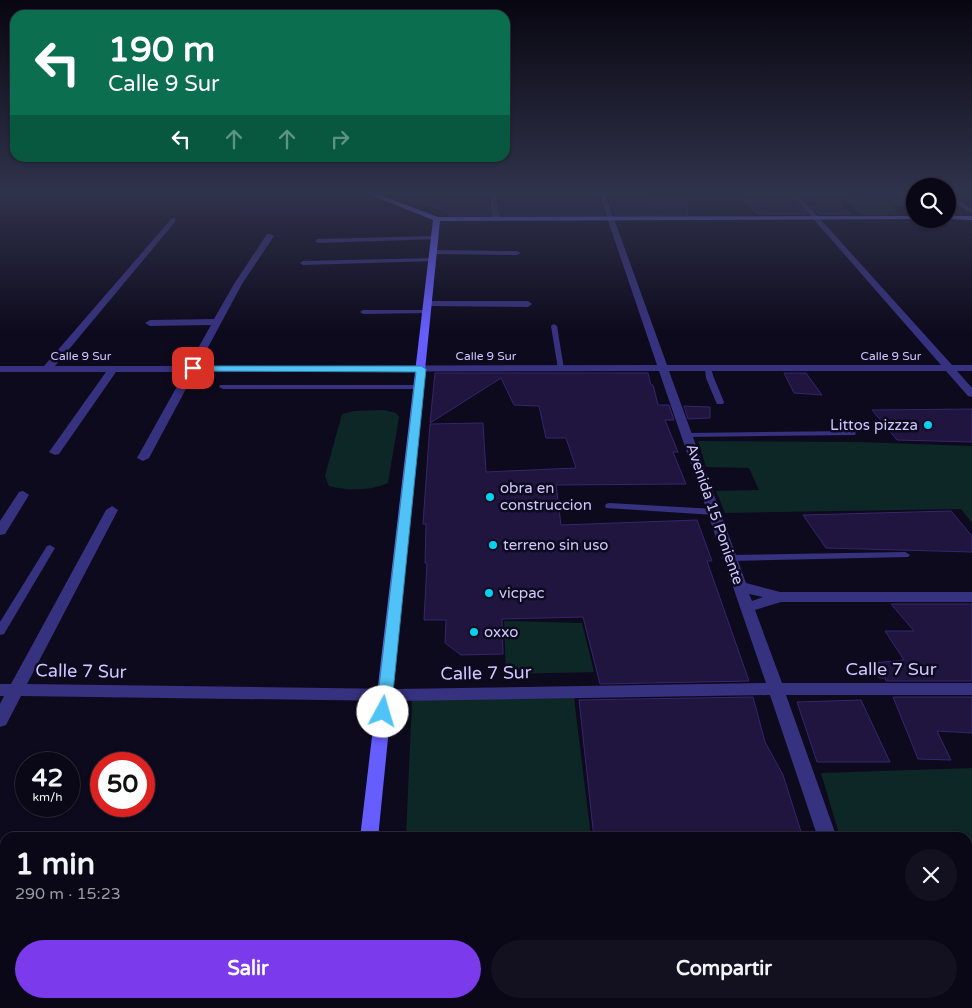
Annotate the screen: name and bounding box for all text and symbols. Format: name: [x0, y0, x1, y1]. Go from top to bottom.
text: 190 m: [108, 29, 215, 71]
icon: left: [25, 30, 90, 95]
text: Calle 9 Sur: [108, 71, 220, 97]
icon: left: [167, 125, 195, 153]
icon: ahead: [220, 125, 248, 153]
icon: ahead: [273, 125, 301, 153]
icon: right: [326, 125, 354, 153]
map controls: [906, 178, 956, 228]
button: search: [906, 178, 956, 228]
pin: [172, 347, 214, 389]
street label: Calle 9 Sur: [51, 349, 112, 363]
street label: Calle 9 Sur: [456, 349, 517, 363]
street label: Calle 9 Sur: [861, 349, 922, 363]
icon: arrive: [179, 354, 207, 382]
place label: Littos pizzza: [830, 416, 918, 434]
marker: Littos pizzza: [922, 419, 934, 431]
street label: Avenida 15 Poniente: [682, 441, 748, 587]
place label: obra en construccion: [500, 479, 592, 514]
marker: obra en construccion: [484, 491, 496, 503]
place label: terreno sin uso: [503, 536, 608, 554]
marker: terreno sin uso: [487, 539, 499, 551]
place label: vicpac: [499, 584, 545, 602]
marker: vicpac: [483, 587, 495, 599]
place label: oxxo: [484, 623, 518, 641]
marker: oxxo: [468, 626, 480, 638]
street label: Calle 7 Sur: [845, 658, 937, 680]
street label: Calle 7 Sur: [35, 659, 127, 683]
street label: Calle 7 Sur: [440, 661, 532, 685]
position arrow: [356, 685, 408, 737]
speed limit sign: 50: [90, 752, 155, 817]
text: 42: [32, 763, 63, 793]
text: km/h: [32, 790, 63, 804]
text: 1 min: [15, 846, 95, 883]
button: close: [905, 849, 957, 901]
text: 290 m · 15:23: [15, 884, 121, 904]
button: Salir: [15, 940, 481, 998]
button: Compartir: [491, 940, 957, 998]

